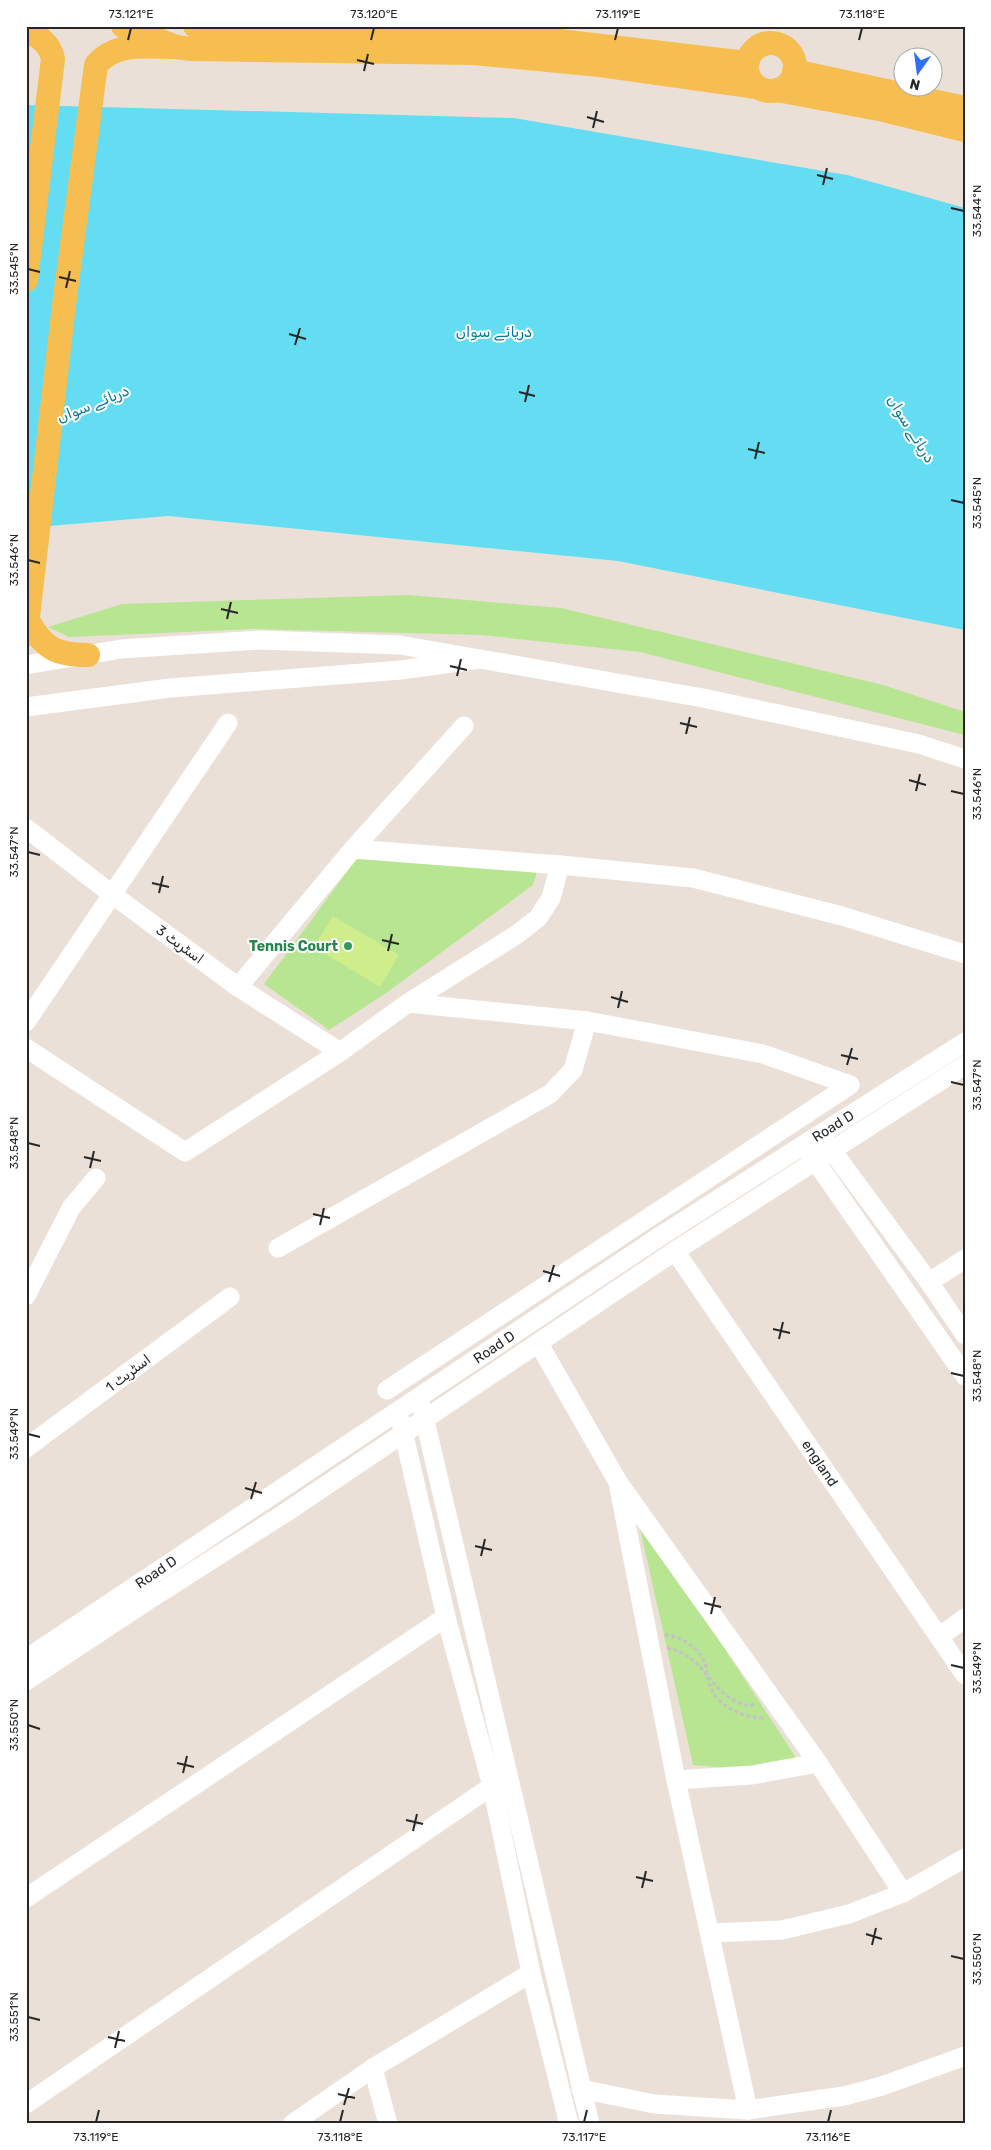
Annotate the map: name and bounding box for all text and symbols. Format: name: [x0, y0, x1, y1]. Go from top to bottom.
text: 73.121°E: [109, 7, 153, 21]
text: 73.120°E: [350, 7, 398, 21]
text: 73.119°E: [596, 7, 640, 21]
text: 73.118°E: [839, 7, 885, 21]
north arrow: [894, 48, 944, 98]
text: N: [908, 75, 922, 94]
text: 33.544°N: [970, 185, 984, 237]
text: 33.545°N: [7, 243, 21, 295]
water label: دریائے سواں: [456, 323, 532, 341]
water label: دریائے سواں: [54, 381, 132, 427]
water label: دریائے سواں: [883, 392, 939, 466]
text: 33.545°N: [970, 477, 984, 529]
text: 33.546°N: [7, 534, 21, 586]
text: 33.546°N: [970, 768, 984, 820]
text: 33.547°N: [7, 827, 21, 877]
street label: اسٹریٹ 3: [153, 921, 207, 967]
place label: Tennis Court: [249, 938, 338, 955]
marker: Tennis Court: [342, 940, 354, 952]
text: 33.547°N: [970, 1060, 984, 1110]
street label: Road D: [809, 1107, 857, 1146]
text: 33.548°N: [7, 1117, 21, 1169]
street label: Road D: [470, 1327, 518, 1367]
text: 33.548°N: [970, 1350, 984, 1402]
street label: اسٹریٹ 1: [102, 1351, 154, 1396]
text: 33.549°N: [7, 1408, 21, 1460]
street label: england: [798, 1437, 841, 1490]
street label: Road D: [132, 1552, 180, 1592]
text: 33.549°N: [970, 1642, 984, 1694]
text: 33.550°N: [7, 1699, 21, 1751]
text: 33.550°N: [970, 1933, 984, 1985]
text: 33.551°N: [7, 1992, 21, 2042]
text: 73.119°E: [74, 2130, 118, 2144]
text: 73.118°E: [317, 2130, 363, 2144]
text: 73.117°E: [562, 2130, 606, 2144]
text: 73.116°E: [805, 2130, 851, 2144]

